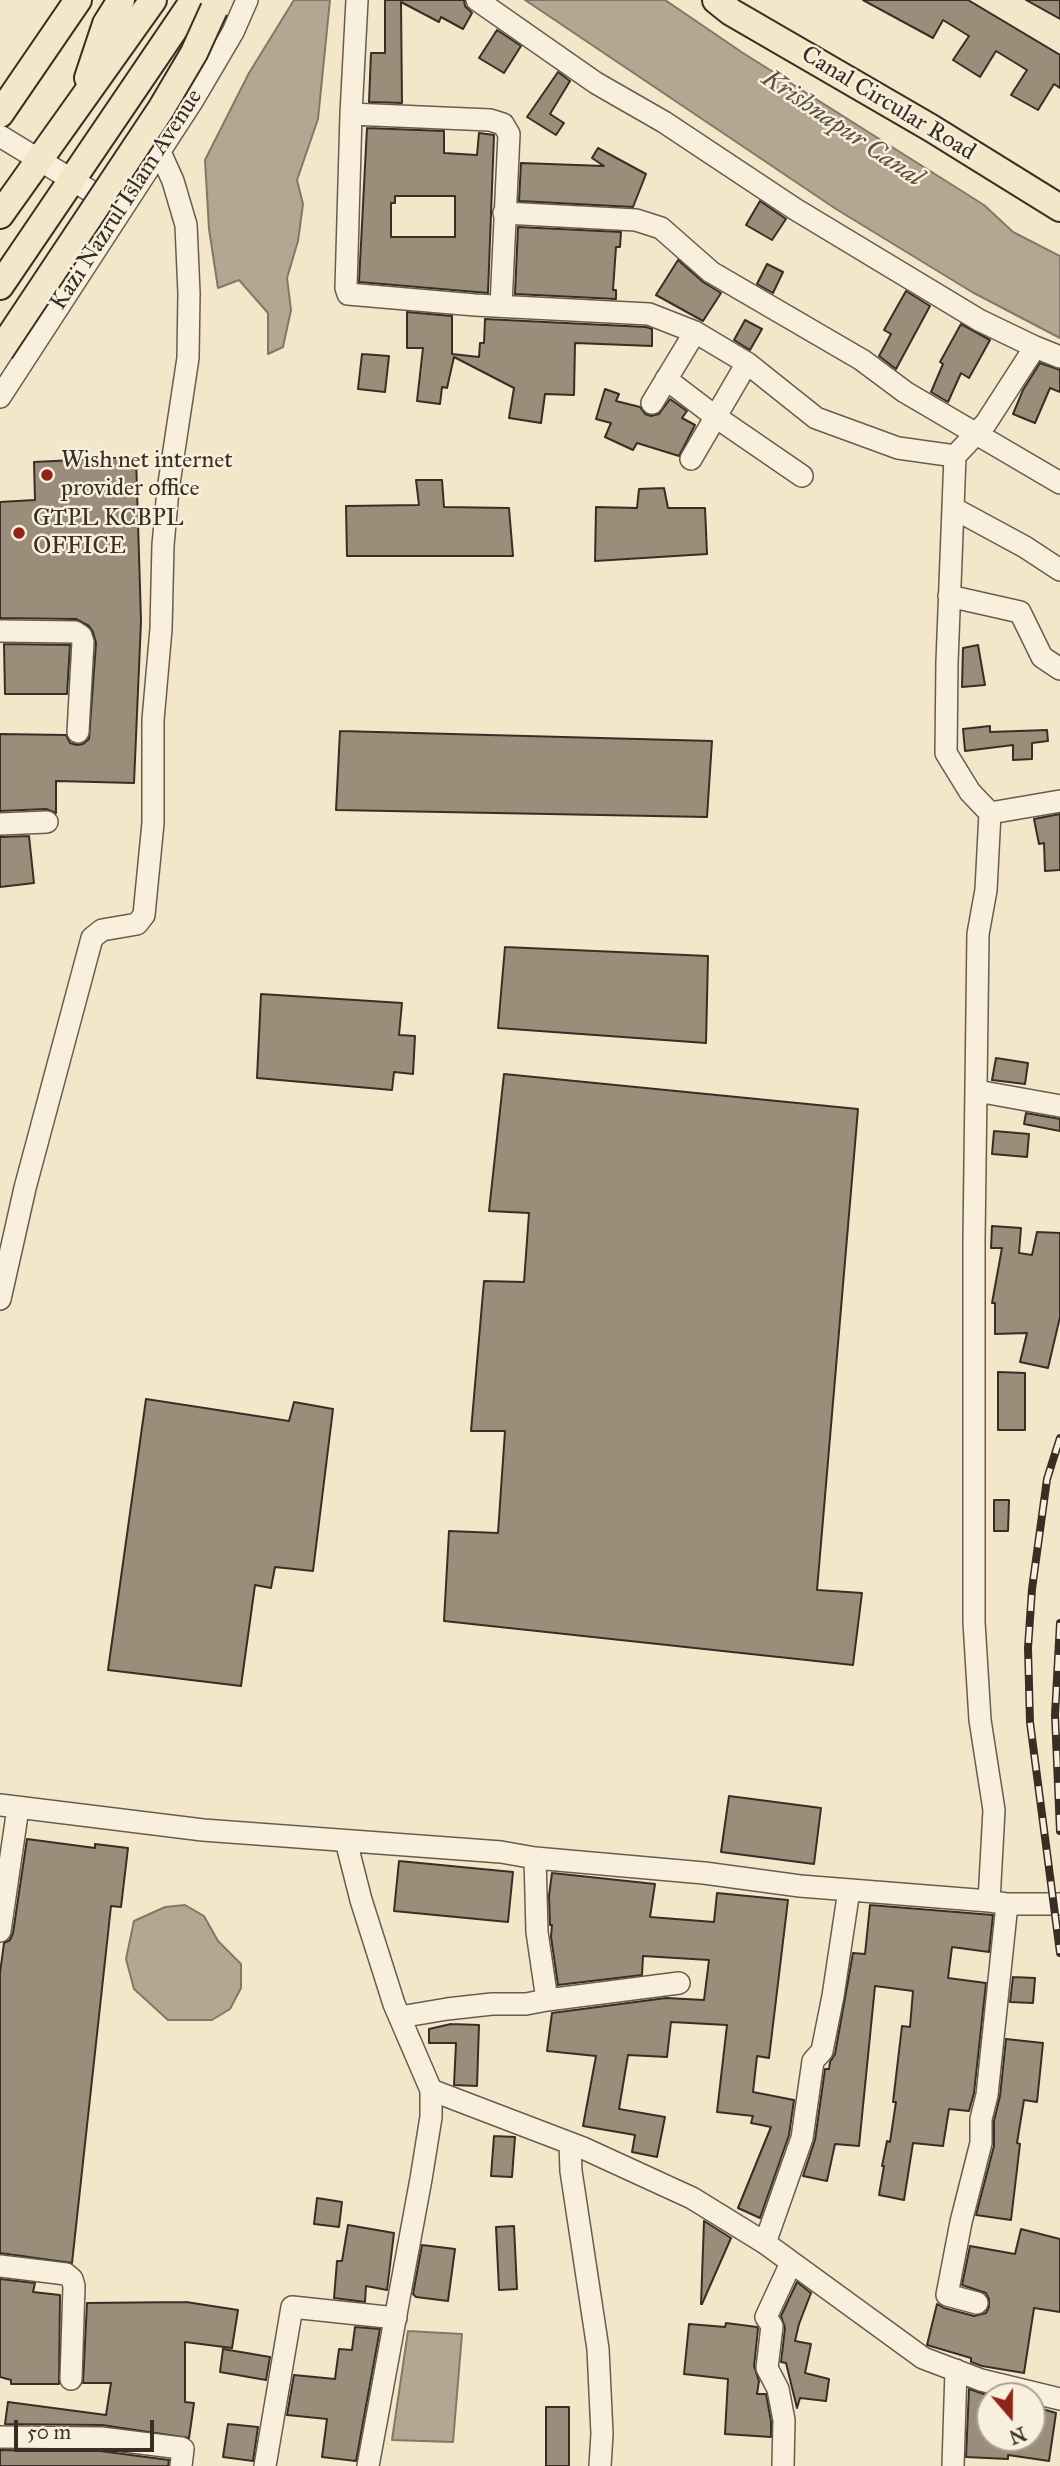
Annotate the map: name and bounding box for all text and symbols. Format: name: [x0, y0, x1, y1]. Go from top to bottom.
street label: Canal Circular Road: [796, 41, 980, 167]
water label: Krishnapur Canal: [756, 64, 928, 194]
street label: Kazi Nazrul Islam Avenue: [45, 84, 209, 316]
place label: Wish net internet provider office: [61, 447, 233, 503]
marker: Wish net internet provider office: [39, 467, 55, 483]
place label: GTPL KCBPL OFFICE: [33, 505, 184, 561]
marker: GTPL KCBPL OFFICE: [11, 525, 27, 541]
north arrow: [976, 2382, 1046, 2452]
scale bar: [18, 2406, 158, 2450]
text: 50 m: [27, 2419, 71, 2445]
text: N: [1006, 2422, 1029, 2449]

